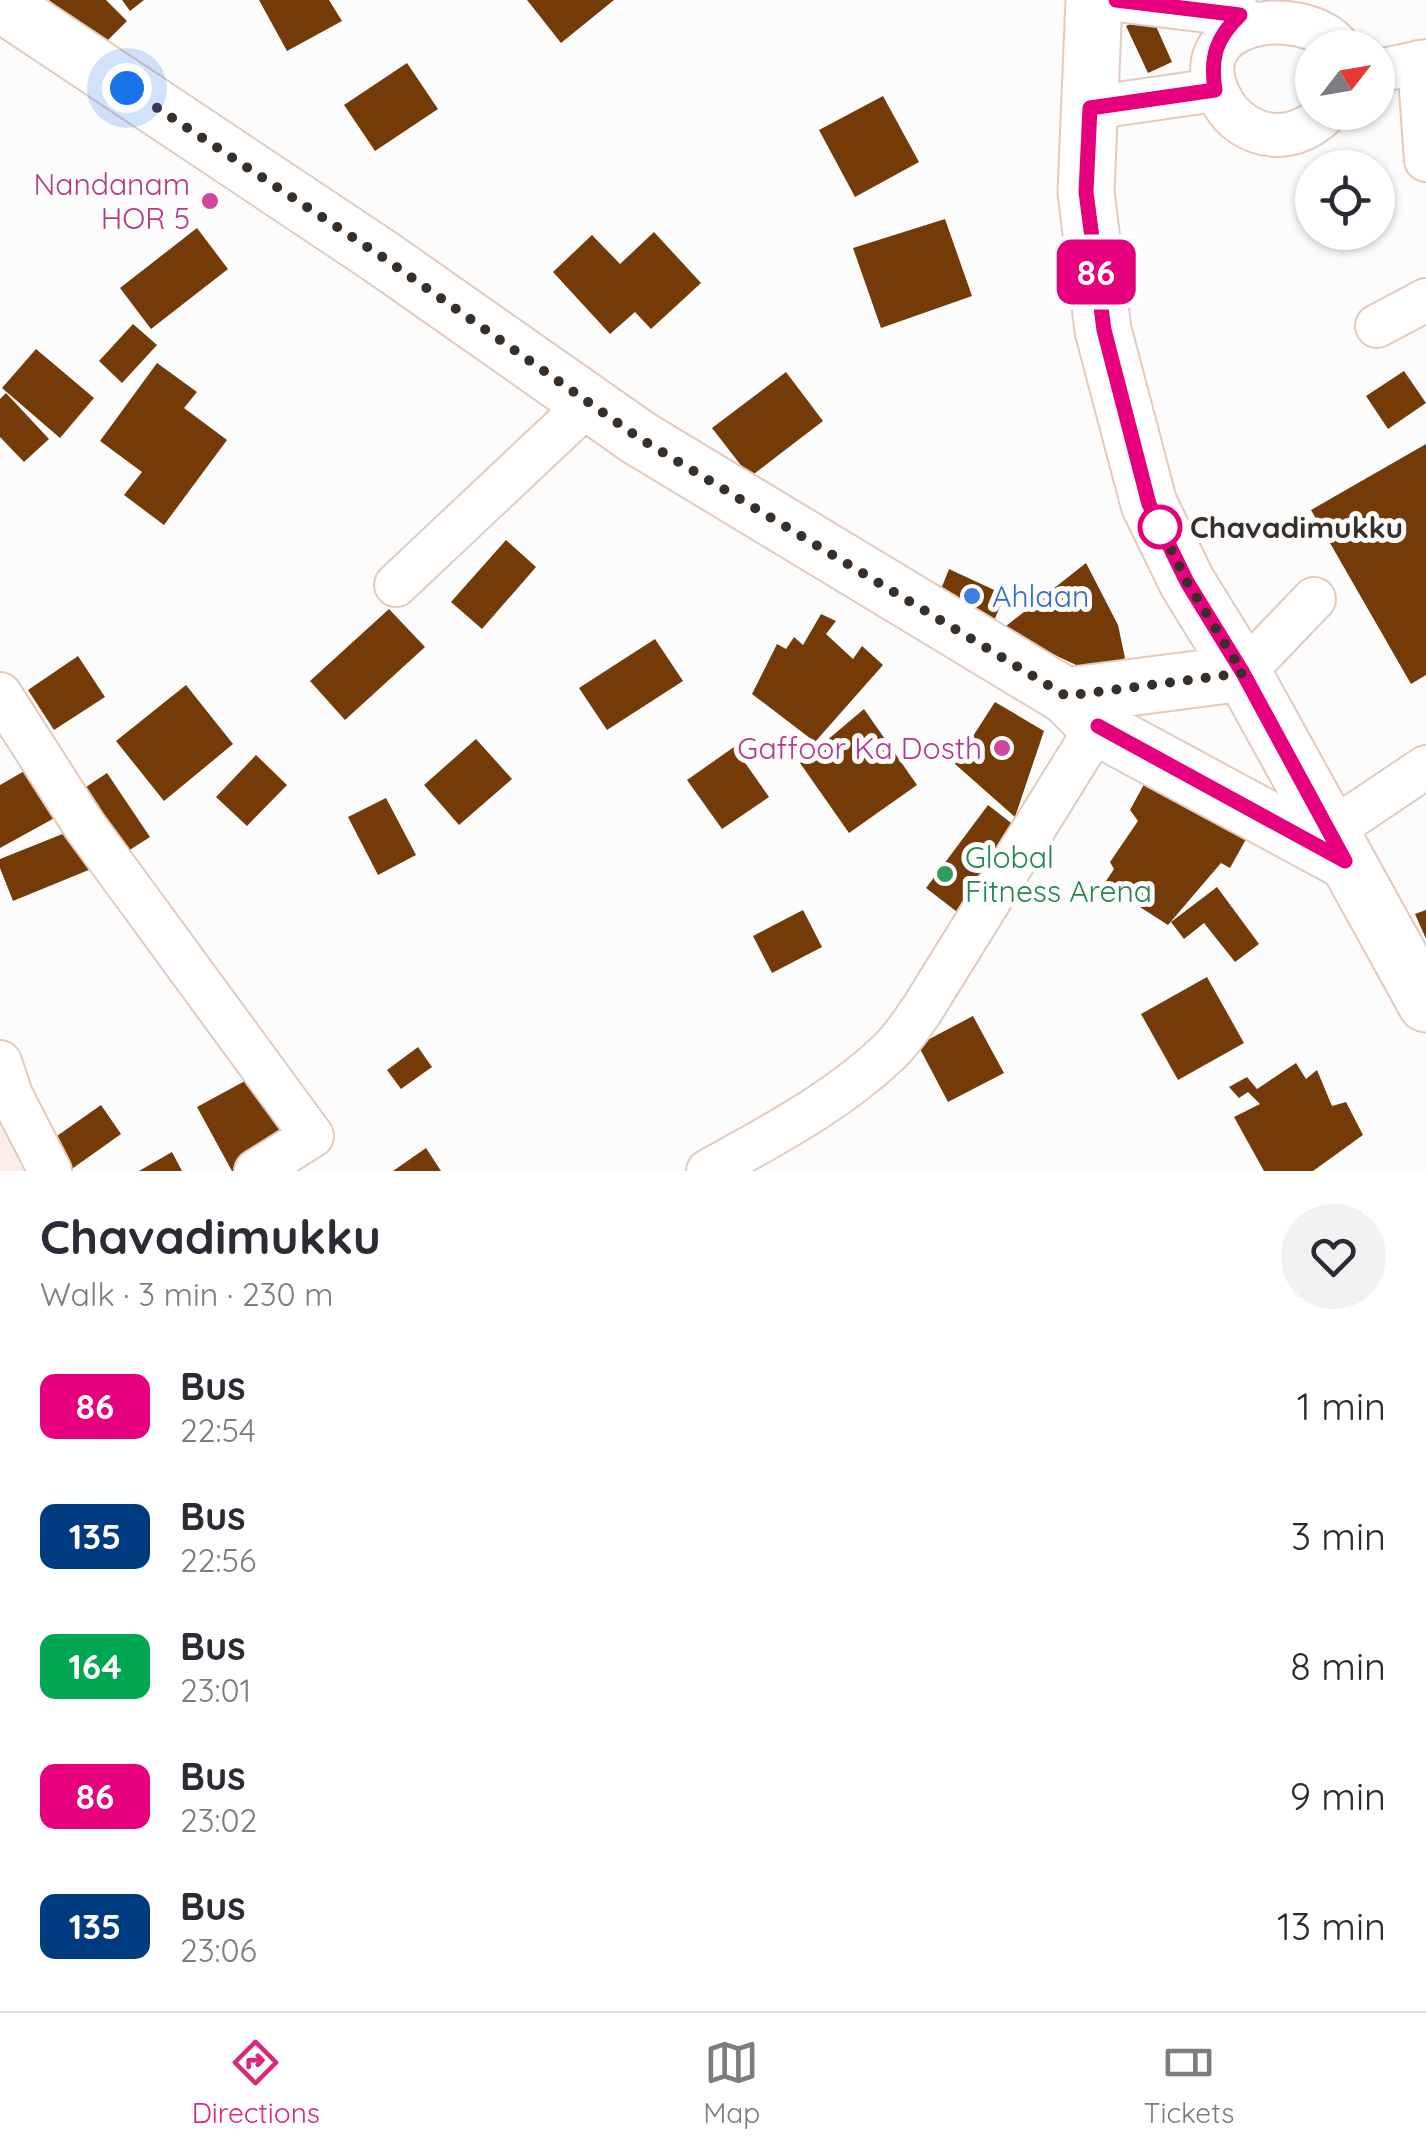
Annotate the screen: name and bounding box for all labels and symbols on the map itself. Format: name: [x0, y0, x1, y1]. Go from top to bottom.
north arrow: [1295, 30, 1395, 130]
your location: [102, 63, 152, 113]
place label: Nandanam HOR 5: [33, 165, 190, 237]
marker: Nandanam HOR 5: [199, 190, 221, 212]
line badge: 86: [1051, 240, 1141, 304]
marker: Chavadimukku: [1139, 506, 1181, 548]
place label: Chavadimukku: [1190, 508, 1403, 546]
place label: Ahlaan: [992, 577, 1089, 615]
marker: Ahlaan: [961, 585, 983, 607]
place label: Gaffoor Ka Dosth: [737, 729, 982, 767]
marker: Gaffoor Ka Dosth: [991, 737, 1013, 759]
place label: Global Fitness Arena: [965, 838, 1152, 910]
marker: Global Fitness Arena: [934, 863, 956, 885]

